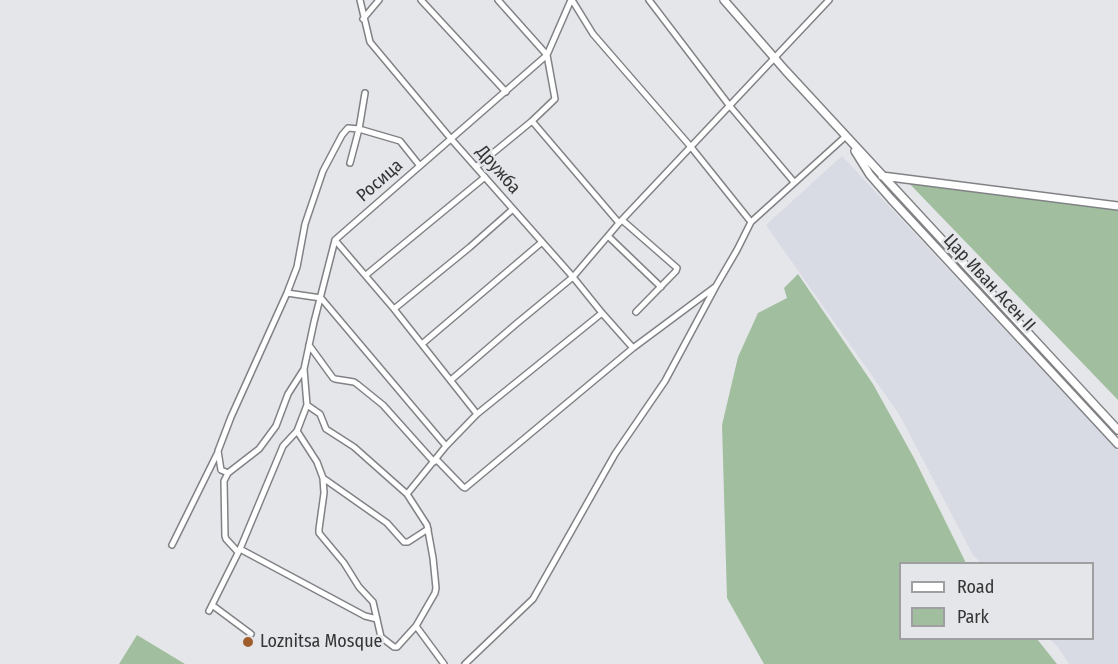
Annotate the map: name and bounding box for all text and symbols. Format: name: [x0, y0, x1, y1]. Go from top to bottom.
street label: Дружба: [471, 141, 525, 199]
street label: Росица: [353, 155, 407, 207]
street label: Цар Иван Асен II: [939, 230, 1039, 336]
legend: [899, 562, 1094, 640]
text: Road: [957, 576, 994, 598]
text: Park: [957, 606, 989, 628]
place label: Loznitsa Mosque: [260, 631, 382, 653]
marker: Loznitsa Mosque: [241, 635, 255, 649]

